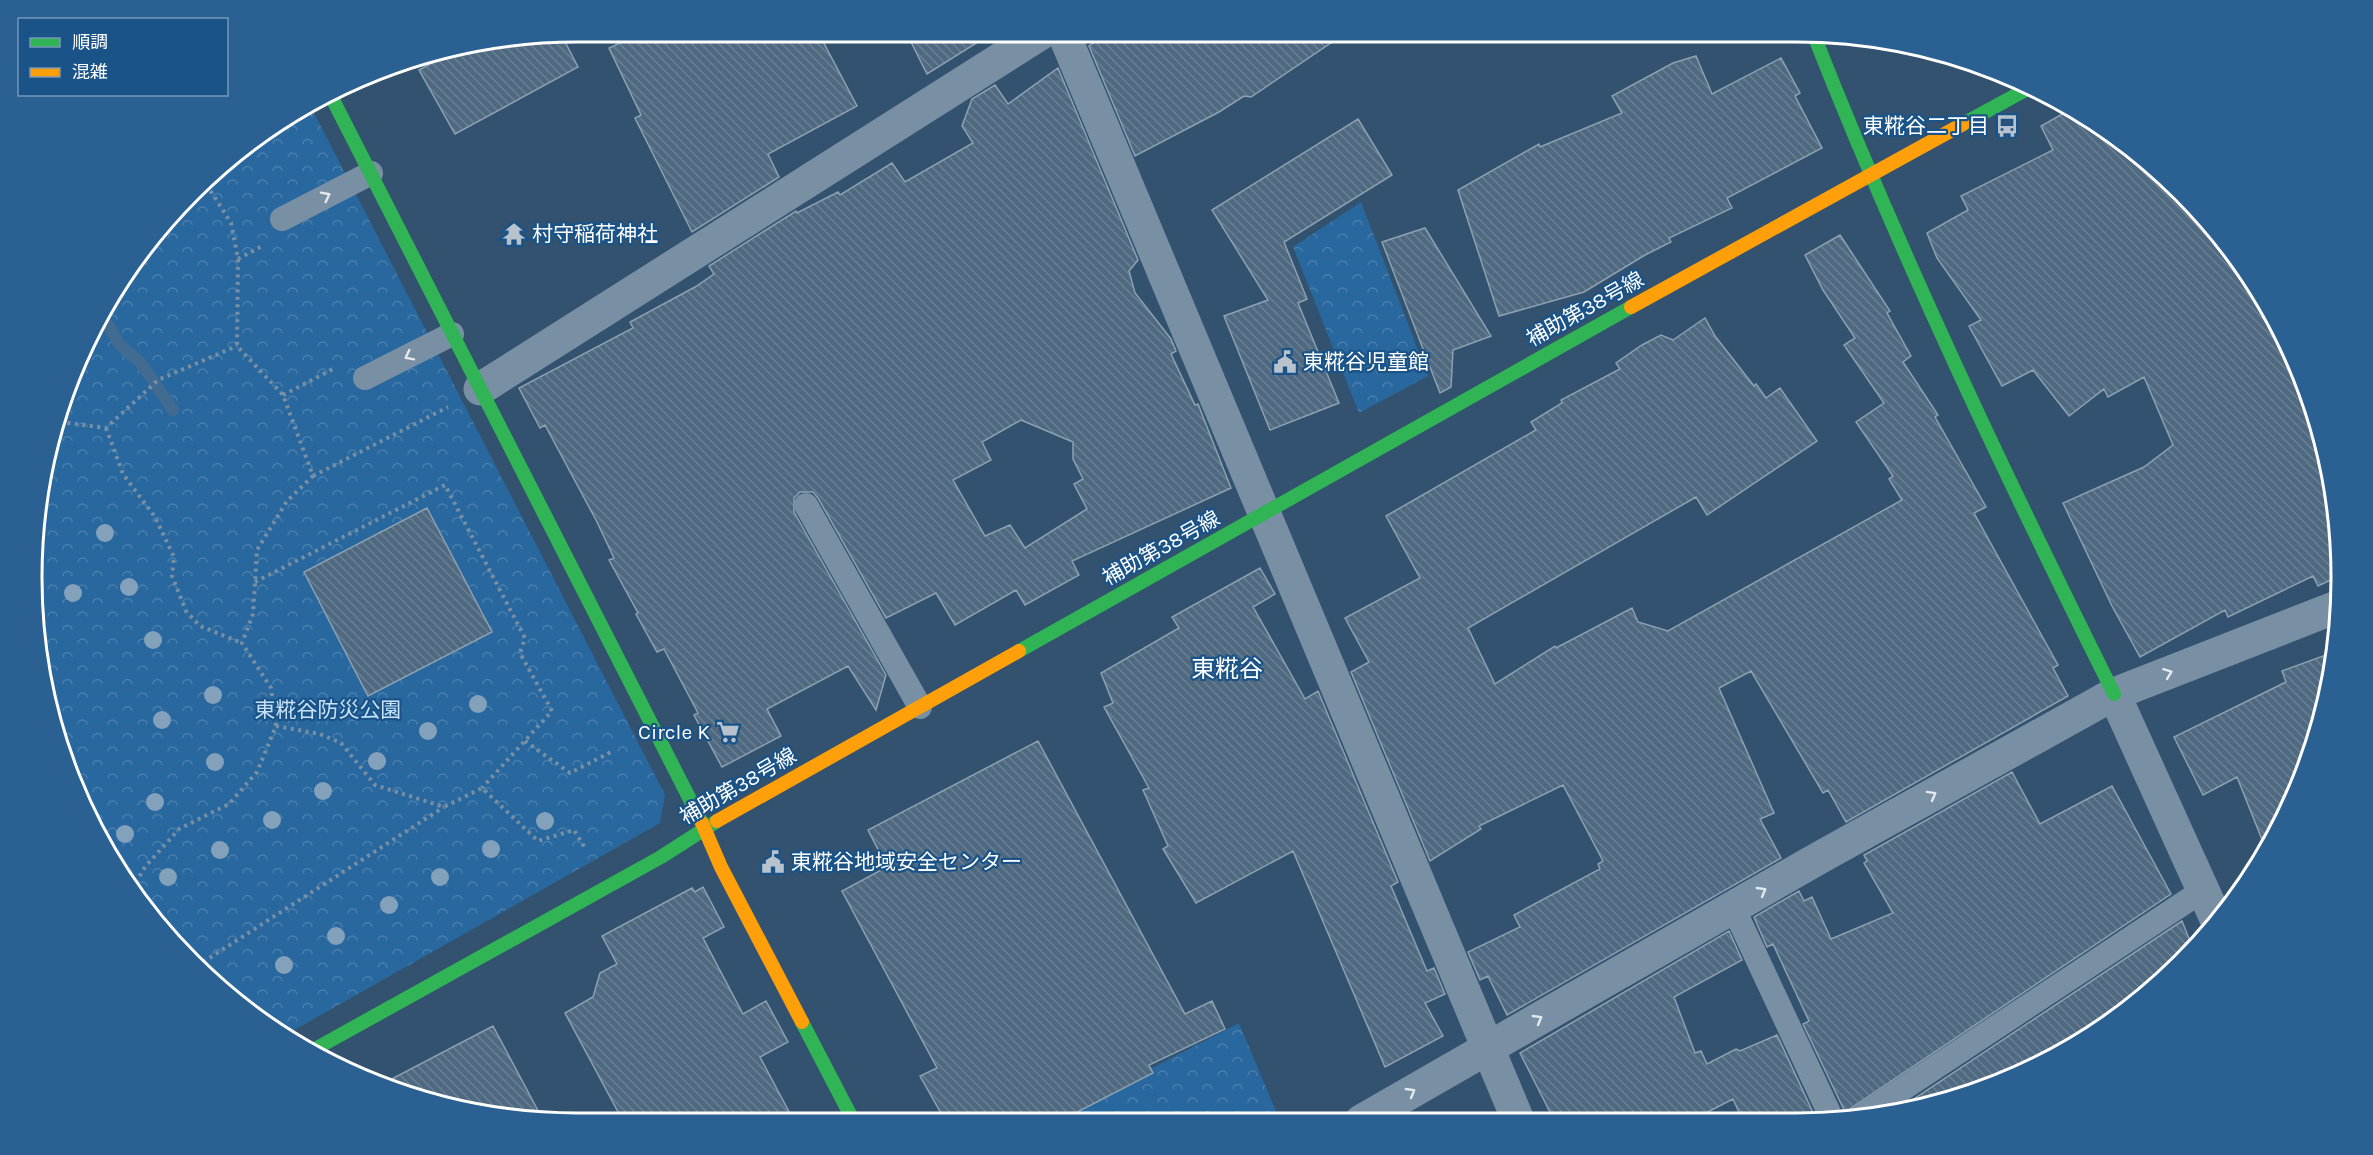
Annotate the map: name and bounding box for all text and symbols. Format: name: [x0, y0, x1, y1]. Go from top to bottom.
legend: [18, 18, 228, 96]
text: 順調: [72, 31, 108, 53]
text: 混雑: [72, 61, 108, 83]
bus stop icon: 東糀谷二丁目: [1994, 113, 2020, 139]
place label: 東糀谷二丁目: [1863, 114, 1989, 138]
one-way arrow: [320, 192, 331, 203]
temple icon: 村守稲荷神社: [501, 221, 527, 247]
place label: 村守稲荷神社: [532, 222, 658, 246]
street label: 補助第38号線: [1522, 267, 1648, 351]
one-way arrow: [404, 349, 415, 361]
public building icon: 東糀谷児童館: [1272, 349, 1298, 375]
place label: 東糀谷児童館: [1303, 350, 1429, 374]
street label: 補助第38号線: [1098, 506, 1224, 590]
district label: 東糀谷: [1191, 655, 1263, 683]
one-way arrow: [2162, 668, 2173, 680]
park label: 東糀谷防災公園: [255, 698, 402, 722]
supermarket icon: Circle K: [715, 719, 741, 745]
place label: Circle K: [638, 720, 710, 744]
street label: 補助第38号線: [676, 743, 800, 829]
one-way arrow: [1926, 791, 1936, 802]
public building icon: 東糀谷地域安全センター: [760, 849, 786, 875]
place label: 東糀谷地域安全センター: [791, 850, 1022, 874]
one-way arrow: [1756, 887, 1766, 898]
one-way arrow: [1532, 1015, 1542, 1026]
one-way arrow: [1405, 1087, 1416, 1099]

